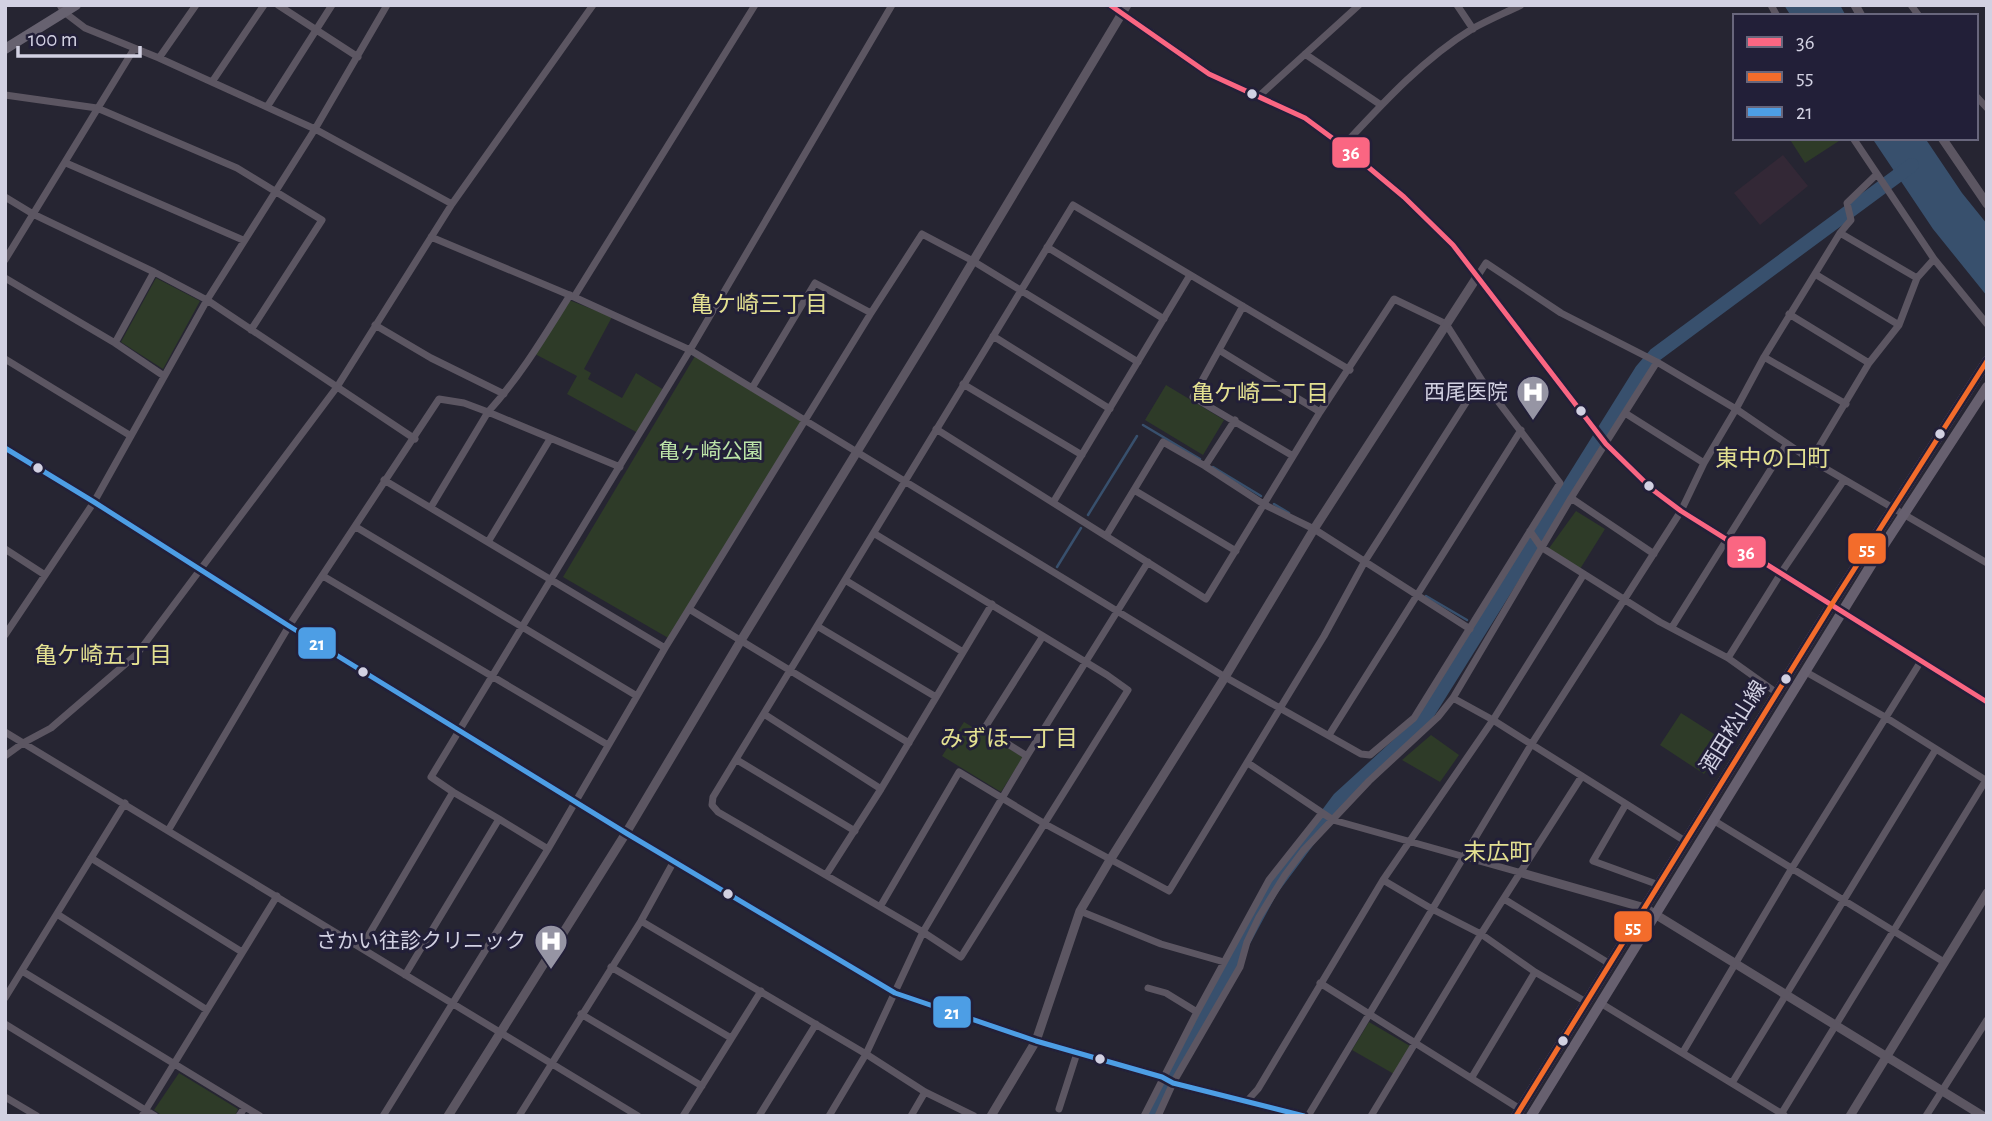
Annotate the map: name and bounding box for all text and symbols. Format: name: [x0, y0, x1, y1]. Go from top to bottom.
scale bar: [18, 14, 140, 58]
legend: [1733, 14, 1978, 140]
text: 100 m: [28, 29, 78, 50]
text: 36: [1796, 32, 1815, 53]
text: 55: [1796, 67, 1814, 88]
unlabelled marker: [1245, 87, 1259, 101]
text: 21: [1796, 102, 1813, 123]
line badge: 36: [1331, 136, 1371, 169]
text: 36: [1342, 144, 1360, 163]
district label: 亀ケ崎三丁目: [690, 292, 828, 317]
hospital icon: 西尾医院: [1514, 373, 1552, 422]
district label: 亀ケ崎二丁目: [1191, 381, 1329, 406]
place label: 西尾医院: [1424, 381, 1508, 403]
unlabelled marker: [1574, 404, 1588, 418]
unlabelled marker: [1933, 427, 1947, 441]
park label: 亀ヶ崎公園: [659, 440, 764, 462]
district label: 東中の口町: [1716, 446, 1831, 471]
unlabelled marker: [31, 461, 45, 475]
unlabelled marker: [1642, 479, 1656, 493]
line badge: 55: [1847, 532, 1887, 565]
line badge: 36: [1726, 535, 1767, 569]
text: 55: [1859, 540, 1875, 559]
text: 36: [1737, 544, 1755, 563]
line badge: 21: [297, 626, 337, 660]
text: 21: [309, 635, 325, 654]
district label: 亀ケ崎五丁目: [34, 643, 172, 668]
unlabelled marker: [356, 665, 370, 679]
unlabelled marker: [1779, 672, 1793, 686]
street label: 酒田松山線: [1696, 677, 1770, 777]
district label: みずほ一丁目: [940, 726, 1078, 751]
district label: 末広町: [1464, 840, 1533, 865]
unlabelled marker: [721, 887, 735, 901]
line badge: 55: [1613, 910, 1653, 943]
text: 55: [1625, 918, 1641, 937]
hospital icon: さかい往診クリニック: [532, 922, 570, 971]
place label: さかい往診クリニック: [316, 930, 526, 952]
line badge: 21: [932, 995, 972, 1029]
text: 21: [944, 1004, 960, 1023]
unlabelled marker: [1556, 1034, 1570, 1048]
unlabelled marker: [1093, 1052, 1107, 1066]

